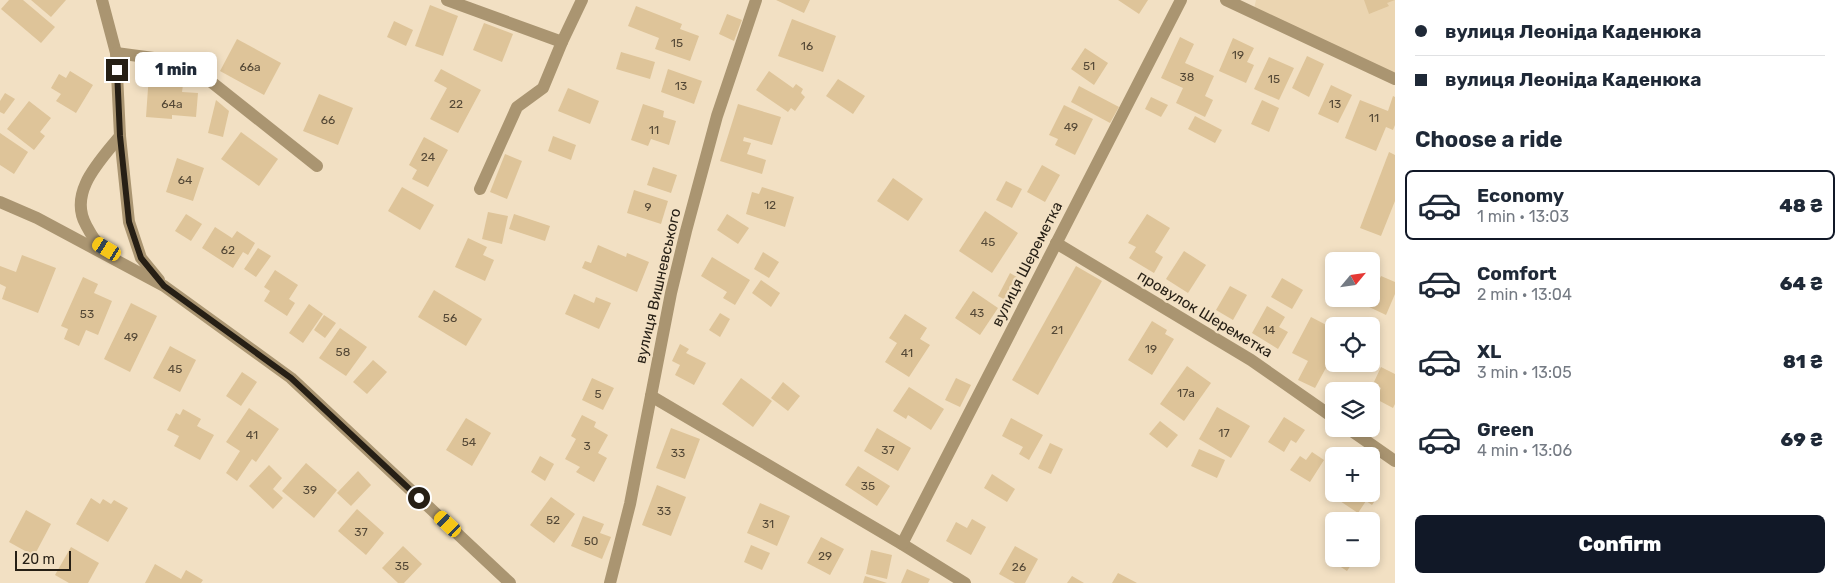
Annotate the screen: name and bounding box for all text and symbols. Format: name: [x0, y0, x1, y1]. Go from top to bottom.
text: вулиця Леоніда Каденюка: [1445, 20, 1701, 43]
house number: 15: [671, 36, 683, 50]
house number: 16: [801, 39, 813, 53]
house number: 19: [1232, 48, 1244, 62]
callout: 1 min: [134, 52, 217, 88]
route end: [106, 59, 128, 81]
house number: 51: [1083, 59, 1095, 73]
text: 1 min: [155, 60, 197, 79]
house number: 66а: [239, 60, 261, 74]
text: вулиця Леоніда Каденюка: [1445, 68, 1701, 91]
house number: 38: [1180, 70, 1194, 84]
house number: 15: [1268, 72, 1280, 86]
house number: 13: [675, 79, 687, 93]
house number: 64а: [161, 97, 183, 111]
house number: 22: [449, 97, 463, 111]
house number: 13: [1329, 97, 1341, 111]
house number: 11: [1369, 111, 1379, 125]
house number: 66: [321, 113, 335, 127]
house number: 49: [1064, 120, 1078, 134]
house number: 11: [649, 123, 659, 137]
text: Choose a ride: [1415, 126, 1562, 153]
house number: 24: [421, 150, 436, 164]
house number: 64: [178, 173, 193, 187]
icon: car: [1417, 183, 1462, 228]
text: Economy: [1477, 184, 1564, 207]
text: 48 ₴: [1779, 194, 1823, 217]
house number: 12: [764, 198, 776, 212]
street label: вулиця Шереметка: [988, 198, 1066, 330]
house number: 9: [644, 200, 652, 214]
street label: вулиця Вишневського: [631, 206, 685, 366]
text: 1 min · 13:03: [1477, 207, 1569, 226]
car: [90, 235, 123, 263]
house number: 45: [981, 235, 995, 249]
house number: 62: [221, 243, 235, 257]
north arrow: [1325, 252, 1380, 308]
map controls: [1325, 252, 1380, 567]
icon: car: [1417, 261, 1462, 306]
text: Comfort: [1477, 262, 1557, 285]
street label: провулок Шереметка: [1134, 267, 1276, 361]
text: 64 ₴: [1780, 272, 1823, 295]
text: 2 min · 13:04: [1477, 285, 1572, 304]
house number: 43: [970, 306, 984, 320]
house number: 53: [80, 307, 94, 321]
house number: 56: [443, 311, 457, 325]
button: locate: [1325, 317, 1380, 372]
house number: 21: [1051, 323, 1063, 337]
house number: 14: [1263, 323, 1276, 337]
house number: 49: [124, 330, 138, 344]
icon: car: [1417, 339, 1462, 384]
text: XL: [1477, 340, 1501, 363]
house number: 19: [1145, 342, 1157, 356]
house number: 58: [336, 345, 350, 359]
house number: 41: [901, 346, 913, 360]
text: 81 ₴: [1783, 350, 1823, 373]
house number: 45: [168, 362, 182, 376]
text: 3 min · 13:05: [1477, 363, 1572, 382]
button: layers: [1325, 382, 1380, 437]
house number: 17а: [1177, 386, 1195, 400]
house number: 5: [594, 387, 602, 401]
icon: car: [1417, 417, 1462, 462]
text: Green: [1477, 418, 1534, 441]
house number: 17: [1218, 426, 1230, 440]
house number: 41: [246, 428, 258, 442]
text: 69 ₴: [1781, 428, 1823, 451]
house number: 54: [462, 435, 477, 449]
house number: 3: [583, 439, 591, 453]
text: 4 min · 13:06: [1477, 441, 1572, 460]
house number: 37: [881, 443, 895, 457]
house number: 33: [671, 446, 685, 460]
button: +: [1325, 447, 1380, 502]
house number: 35: [861, 479, 875, 493]
house number: 39: [303, 483, 317, 497]
route start: [408, 487, 430, 509]
house number: 33: [657, 504, 671, 518]
car: [431, 508, 464, 540]
button: −: [1325, 512, 1380, 567]
house number: 52: [546, 513, 560, 527]
button: Confirm: [1415, 515, 1825, 573]
house number: 31: [762, 517, 774, 531]
house number: 37: [354, 525, 368, 539]
house number: 50: [584, 534, 598, 548]
scale bar: [15, 548, 71, 571]
house number: 29: [818, 549, 832, 563]
text: 20 m: [22, 551, 55, 568]
house number: 35: [395, 559, 409, 573]
house number: 26: [1012, 560, 1026, 574]

